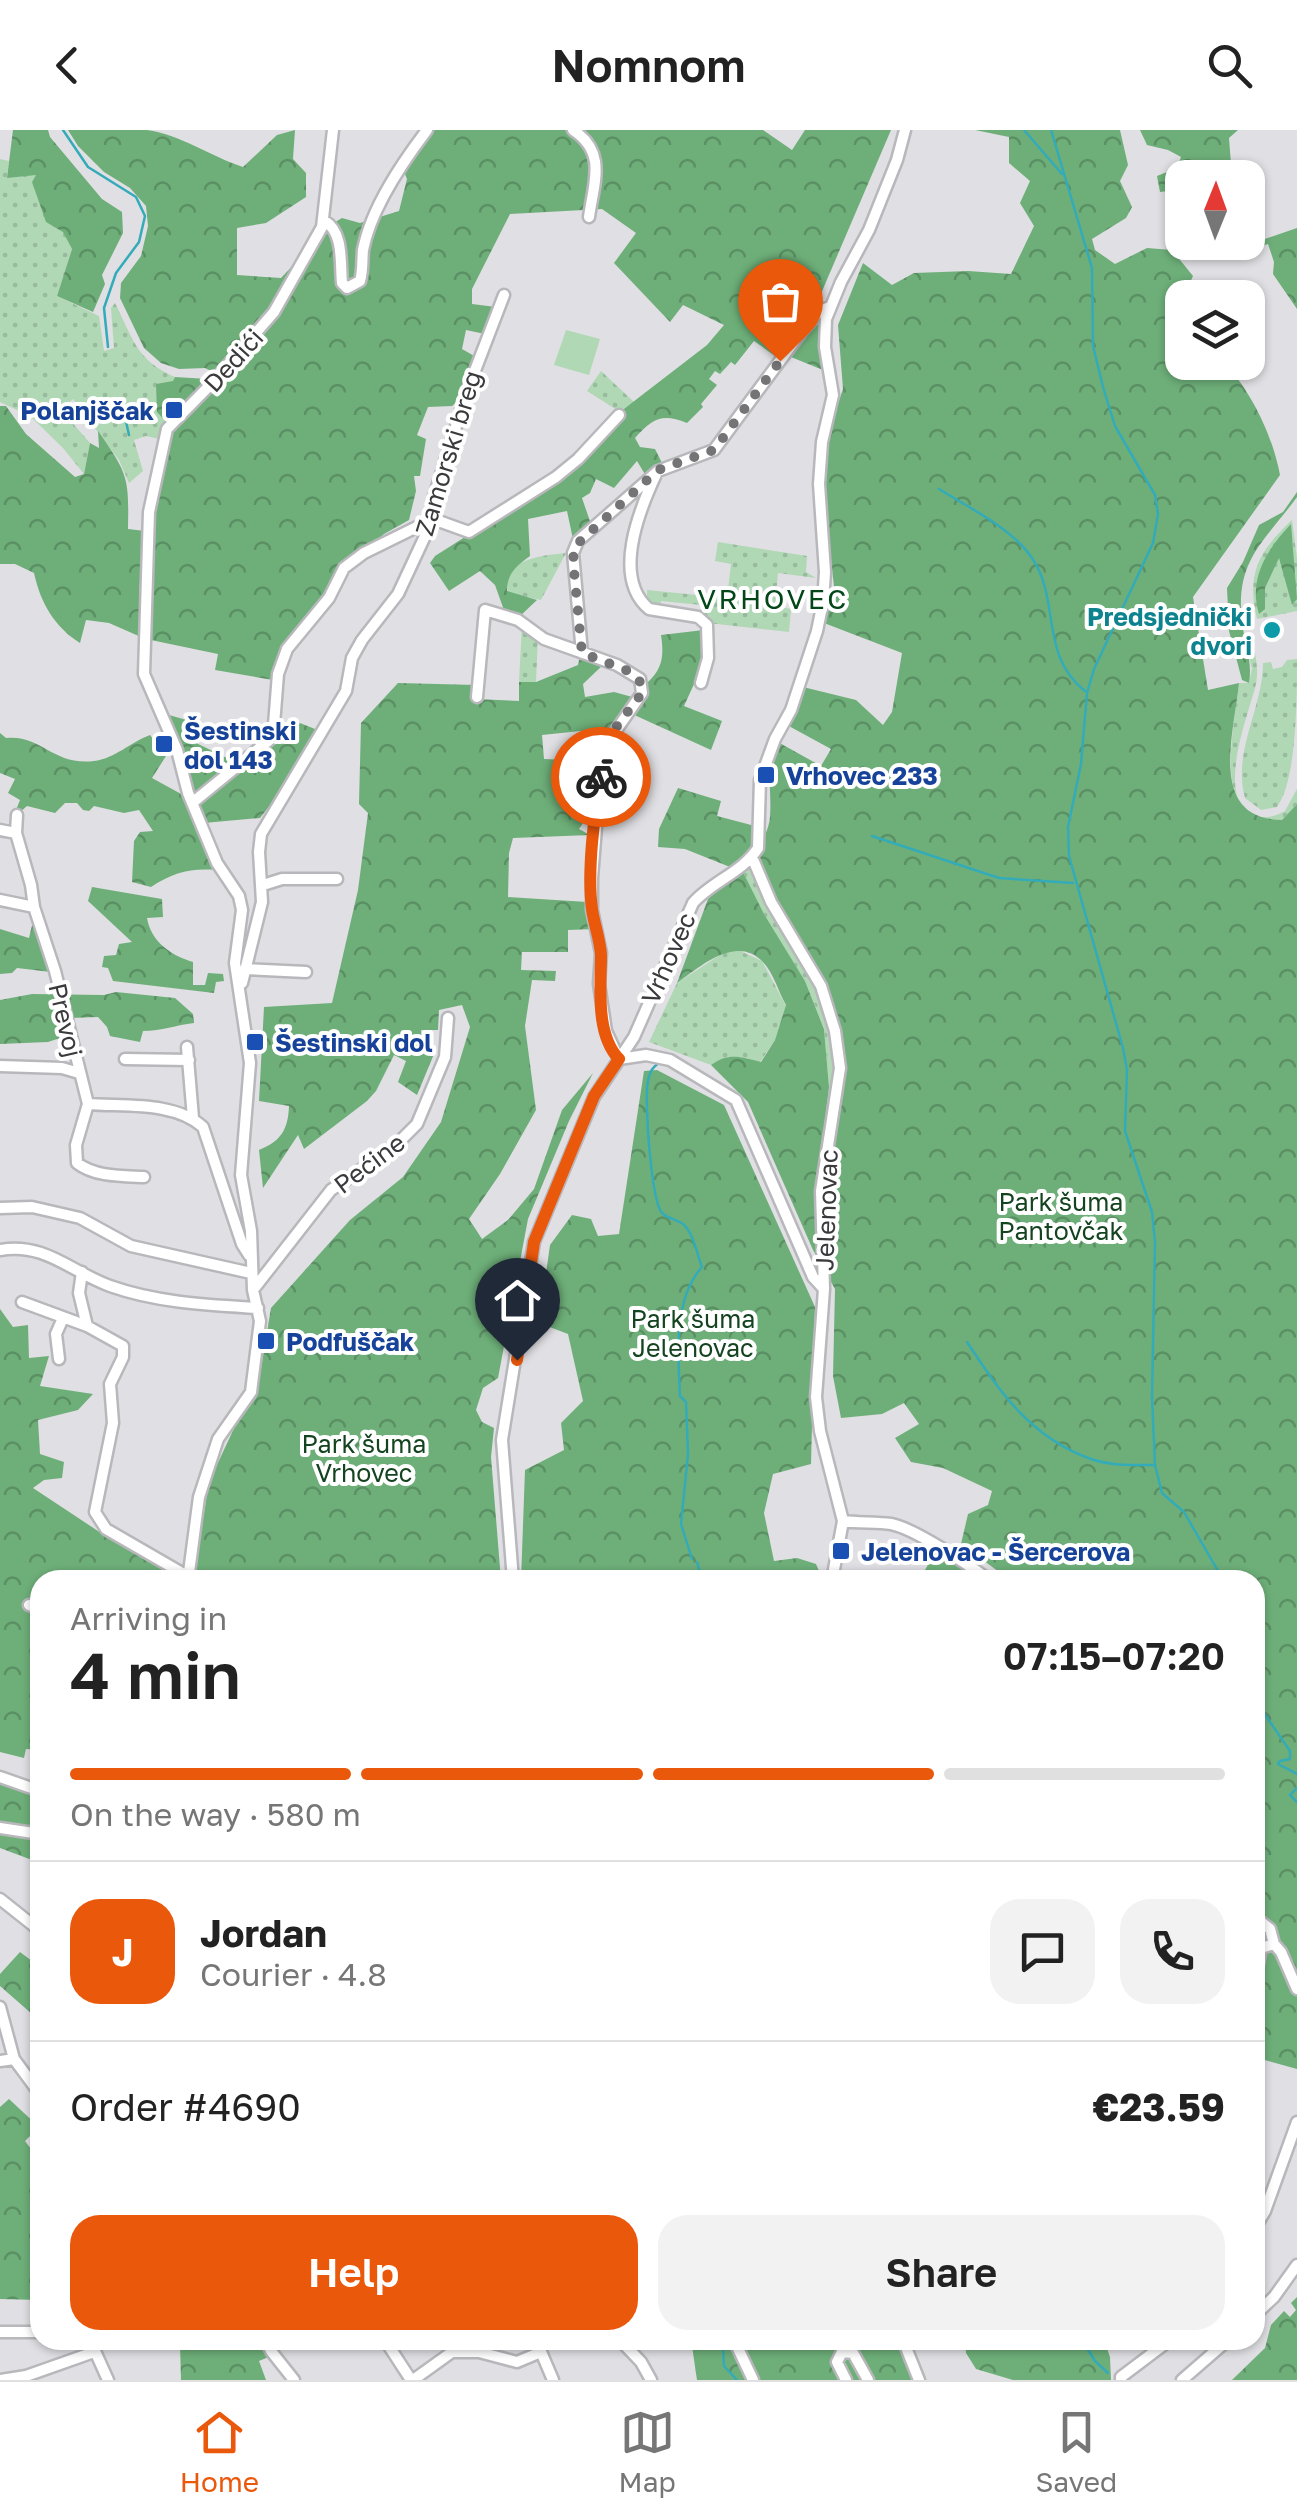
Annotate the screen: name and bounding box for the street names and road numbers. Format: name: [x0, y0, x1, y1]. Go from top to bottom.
street label: Dedići: [197, 322, 269, 398]
street label: Zamorski breg: [408, 367, 488, 539]
street label: Vrhovec: [634, 907, 702, 1009]
street label: Prevoj: [42, 980, 90, 1060]
street label: Pećine: [327, 1126, 411, 1200]
street label: Jelenovac: [808, 1149, 844, 1271]

